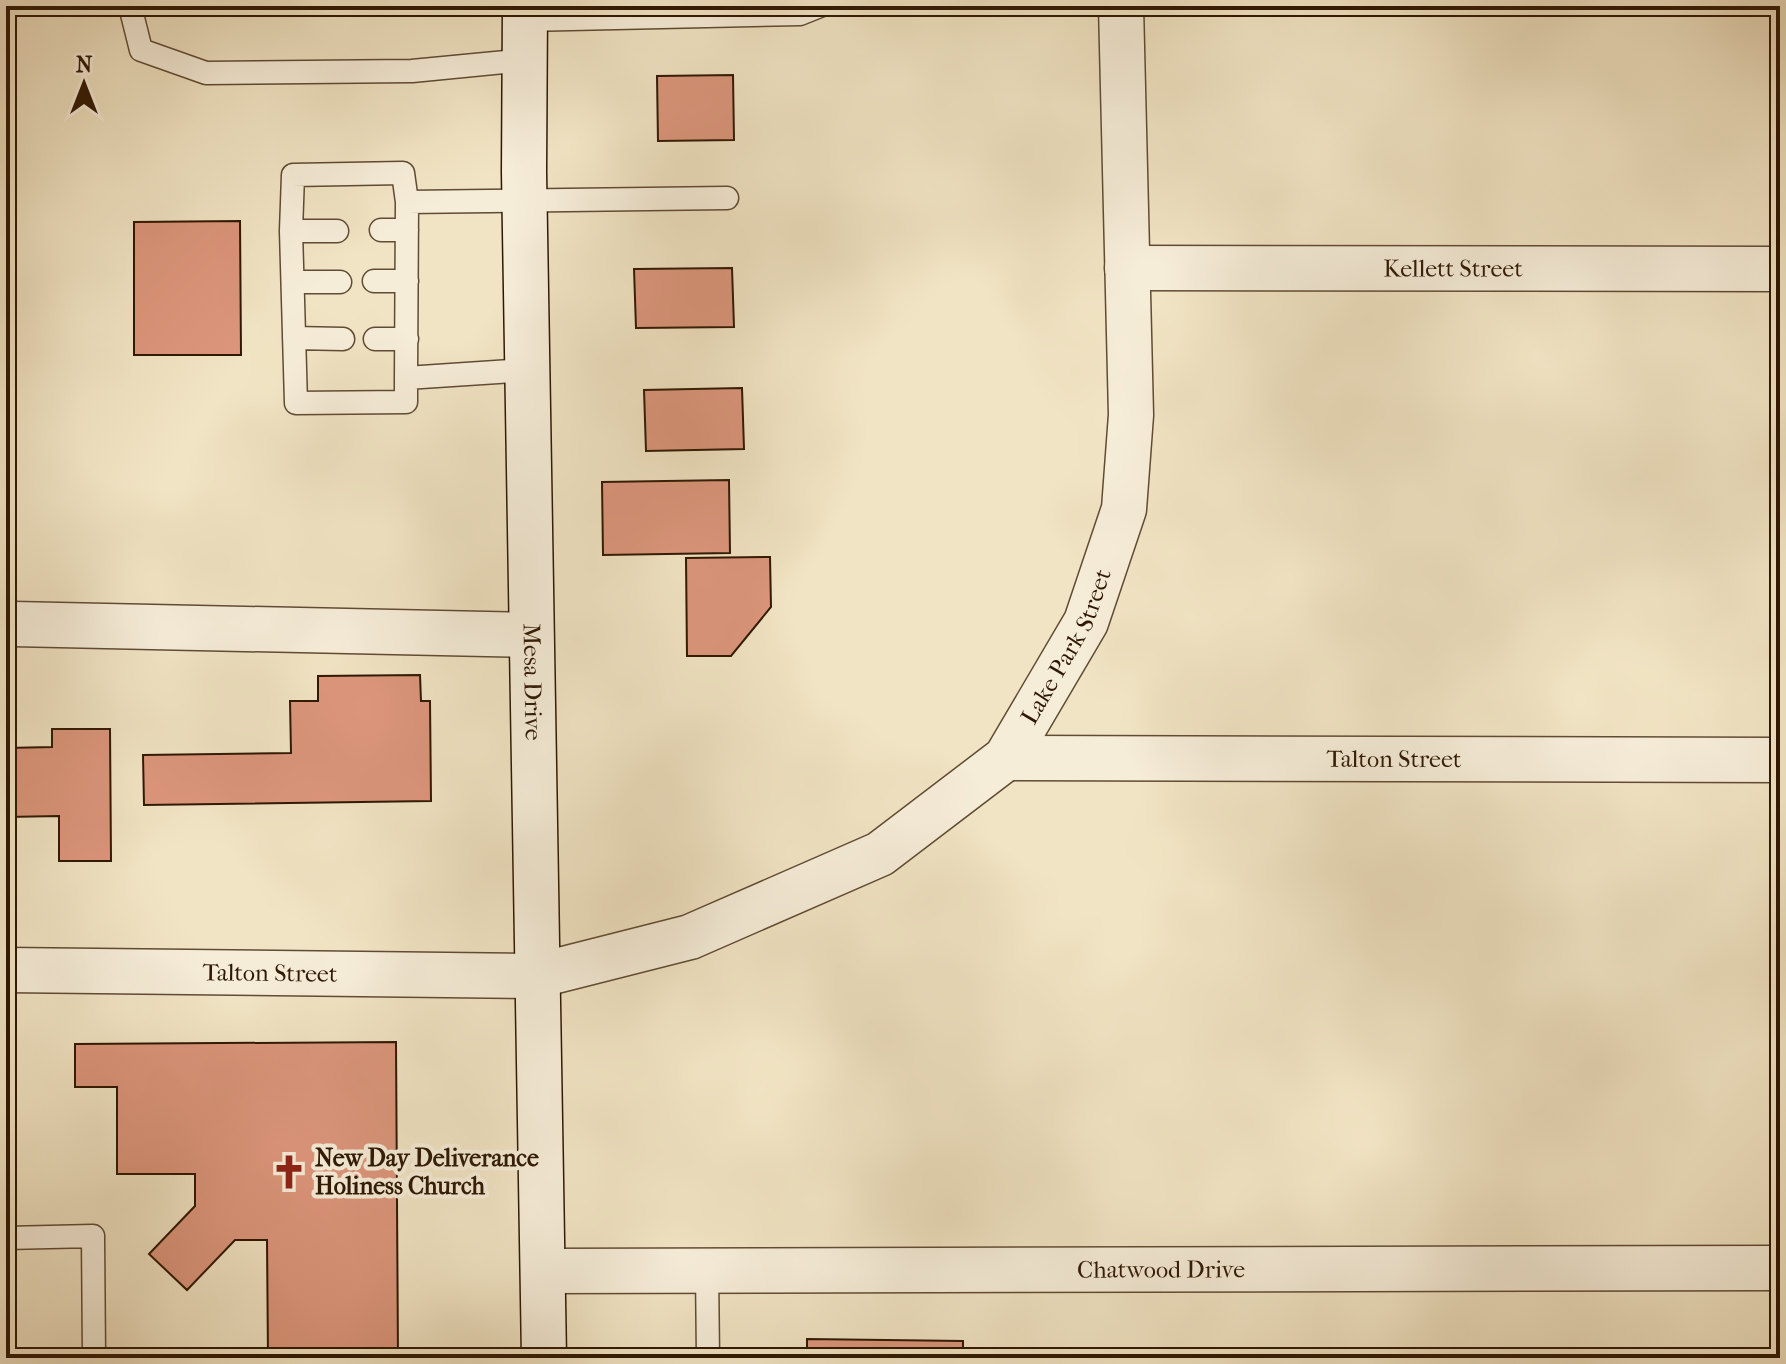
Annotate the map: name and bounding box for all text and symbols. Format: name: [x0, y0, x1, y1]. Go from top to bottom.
north arrow: [44, 44, 124, 124]
text: N: [76, 52, 93, 78]
street label: Kellett Street: [1383, 254, 1523, 283]
street label: Lake Park Street: [1015, 565, 1117, 729]
street label: Mesa Drive: [518, 623, 548, 741]
street label: Talton Street: [1327, 745, 1462, 773]
street label: Talton Street: [202, 958, 338, 988]
place label: New Day Deliverance Holiness Church: [315, 1144, 539, 1200]
church icon: New Day Deliverance Holiness Church: [270, 1153, 308, 1191]
street label: Chatwood Drive: [1077, 1255, 1245, 1284]

